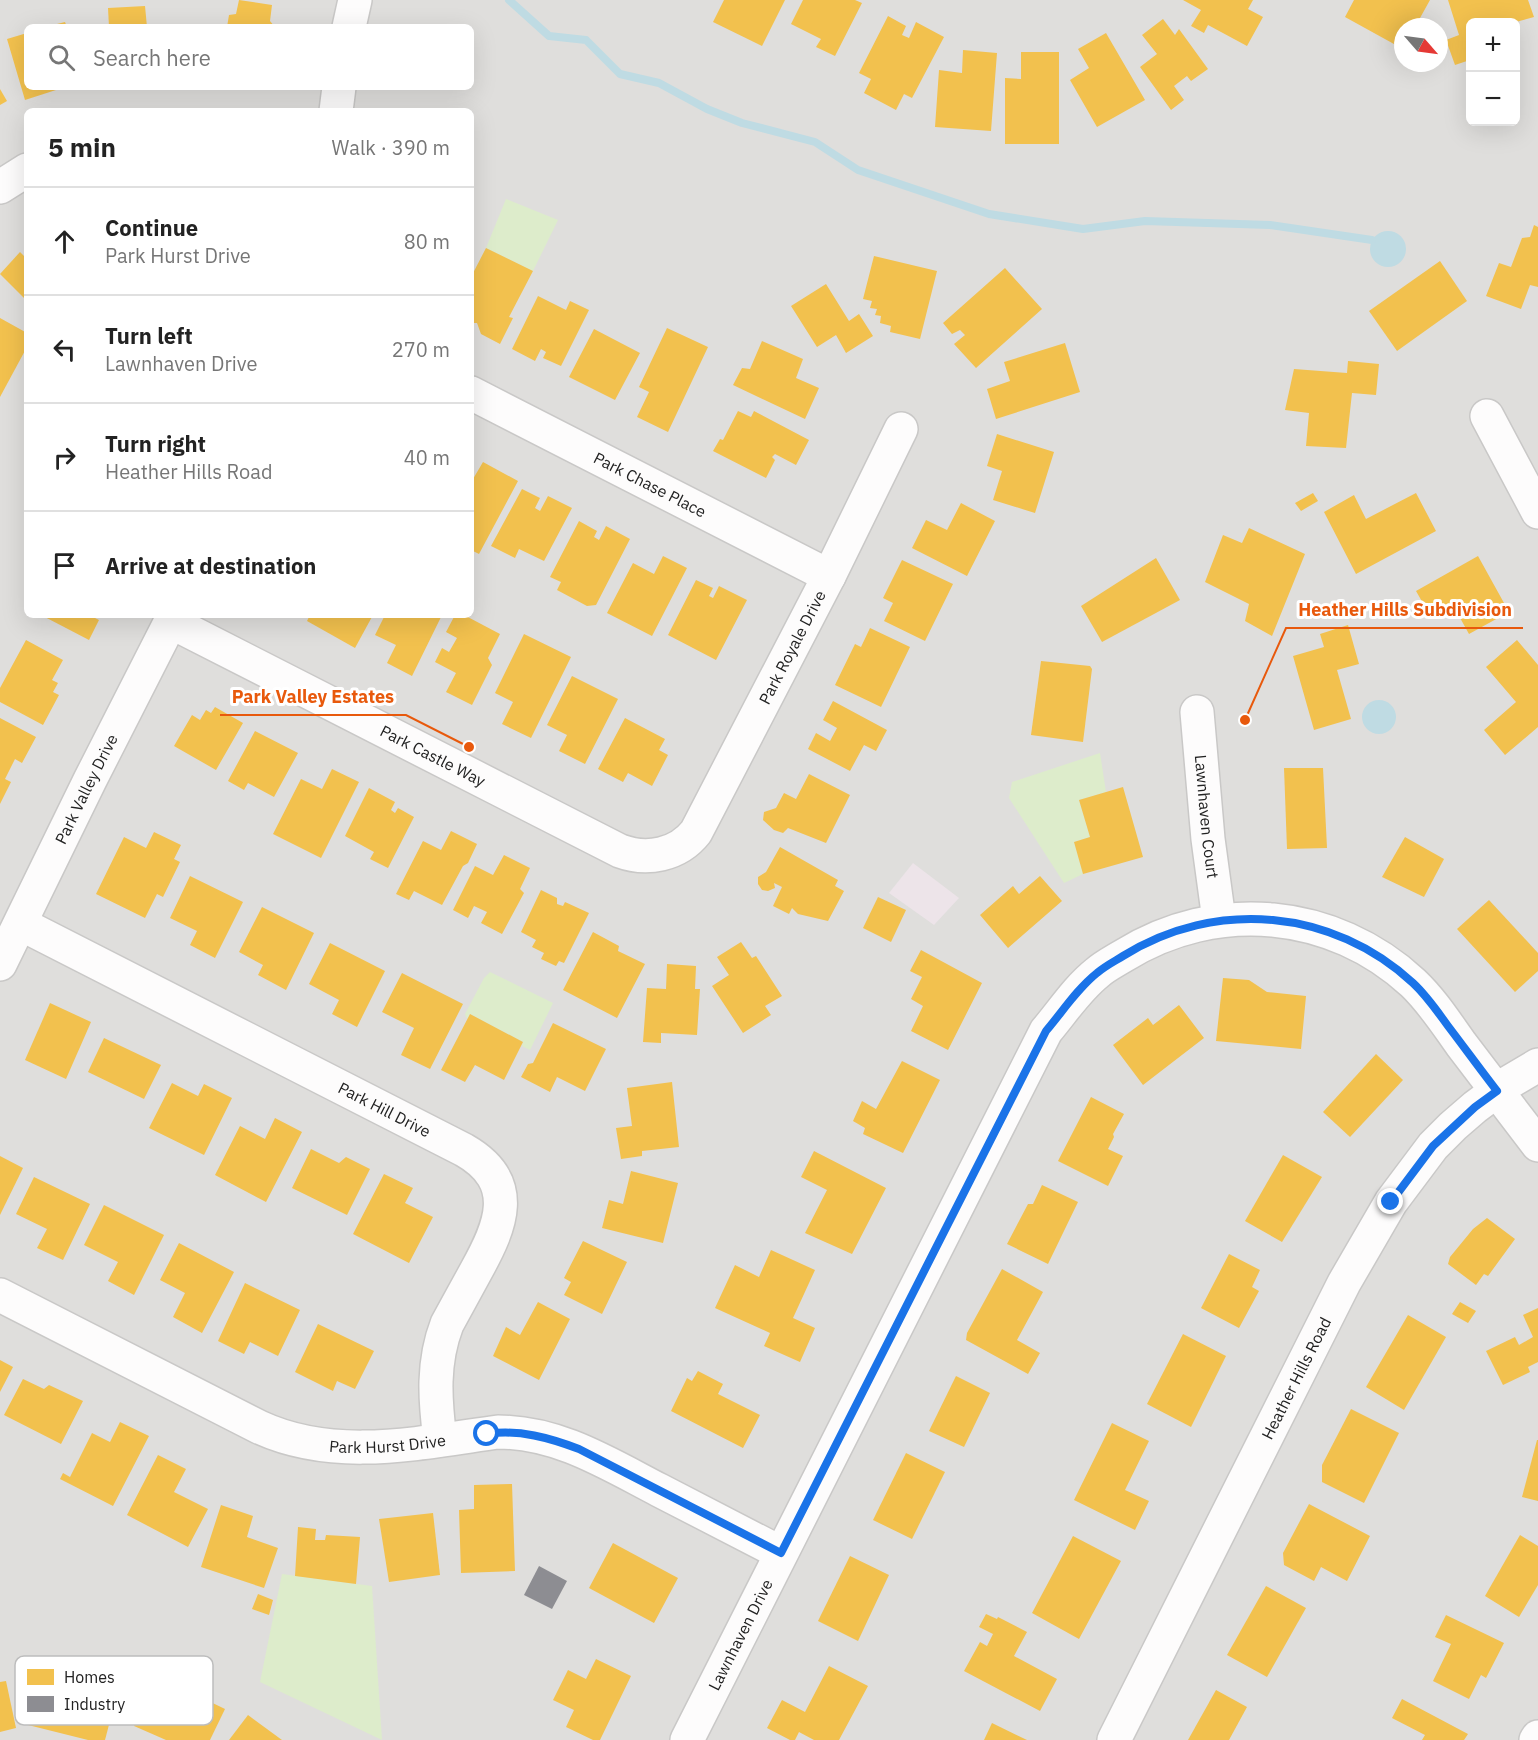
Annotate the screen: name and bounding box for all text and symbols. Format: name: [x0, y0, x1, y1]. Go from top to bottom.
north arrow: [1394, 18, 1448, 72]
map controls: [1466, 18, 1520, 126]
button: +: [1466, 18, 1520, 72]
search box: [24, 24, 474, 90]
icon: search: [45, 41, 78, 74]
text: Search here: [93, 43, 211, 72]
button: −: [1466, 72, 1520, 126]
text: 5 min: [48, 130, 116, 164]
text: Walk · 390 m: [332, 134, 450, 161]
text: Continue: [105, 213, 198, 242]
icon: ahead: [48, 225, 81, 258]
text: 80 m: [404, 228, 450, 255]
text: Park Hurst Drive: [105, 242, 251, 269]
text: Turn left: [105, 321, 193, 350]
icon: left: [48, 333, 81, 366]
text: 270 m: [392, 336, 450, 363]
text: Lawnhaven Drive: [105, 350, 257, 377]
text: Turn right: [105, 429, 206, 458]
icon: right: [48, 441, 81, 474]
text: 40 m: [404, 444, 450, 471]
street label: Park Chase Place: [590, 447, 710, 522]
text: Heather Hills Road: [105, 458, 273, 485]
icon: arrive: [48, 549, 81, 582]
text: Arrive at destination: [105, 551, 316, 580]
street label: Park Royale Drive: [754, 587, 830, 708]
callout: Heather Hills Subdivision: [1286, 592, 1523, 628]
text: Heather Hills Subdivision: [1298, 598, 1512, 621]
callout: Park Valley Estates: [220, 679, 406, 715]
text: Park Valley Estates: [232, 685, 394, 708]
street label: Park Castle Way: [377, 720, 489, 791]
street label: Park Valley Drive: [50, 730, 122, 847]
street label: Lawnhaven Court: [1191, 754, 1223, 880]
street label: Park Hill Drive: [335, 1078, 434, 1141]
route end: [1377, 1188, 1403, 1214]
street label: Heather Hills Road: [1257, 1314, 1335, 1443]
route start: [473, 1420, 499, 1446]
street label: Park Hurst Drive: [328, 1430, 447, 1457]
street label: Lawnhaven Drive: [704, 1576, 777, 1694]
legend: [15, 1656, 213, 1725]
text: Homes: [64, 1667, 115, 1687]
text: Industry: [64, 1694, 125, 1714]

